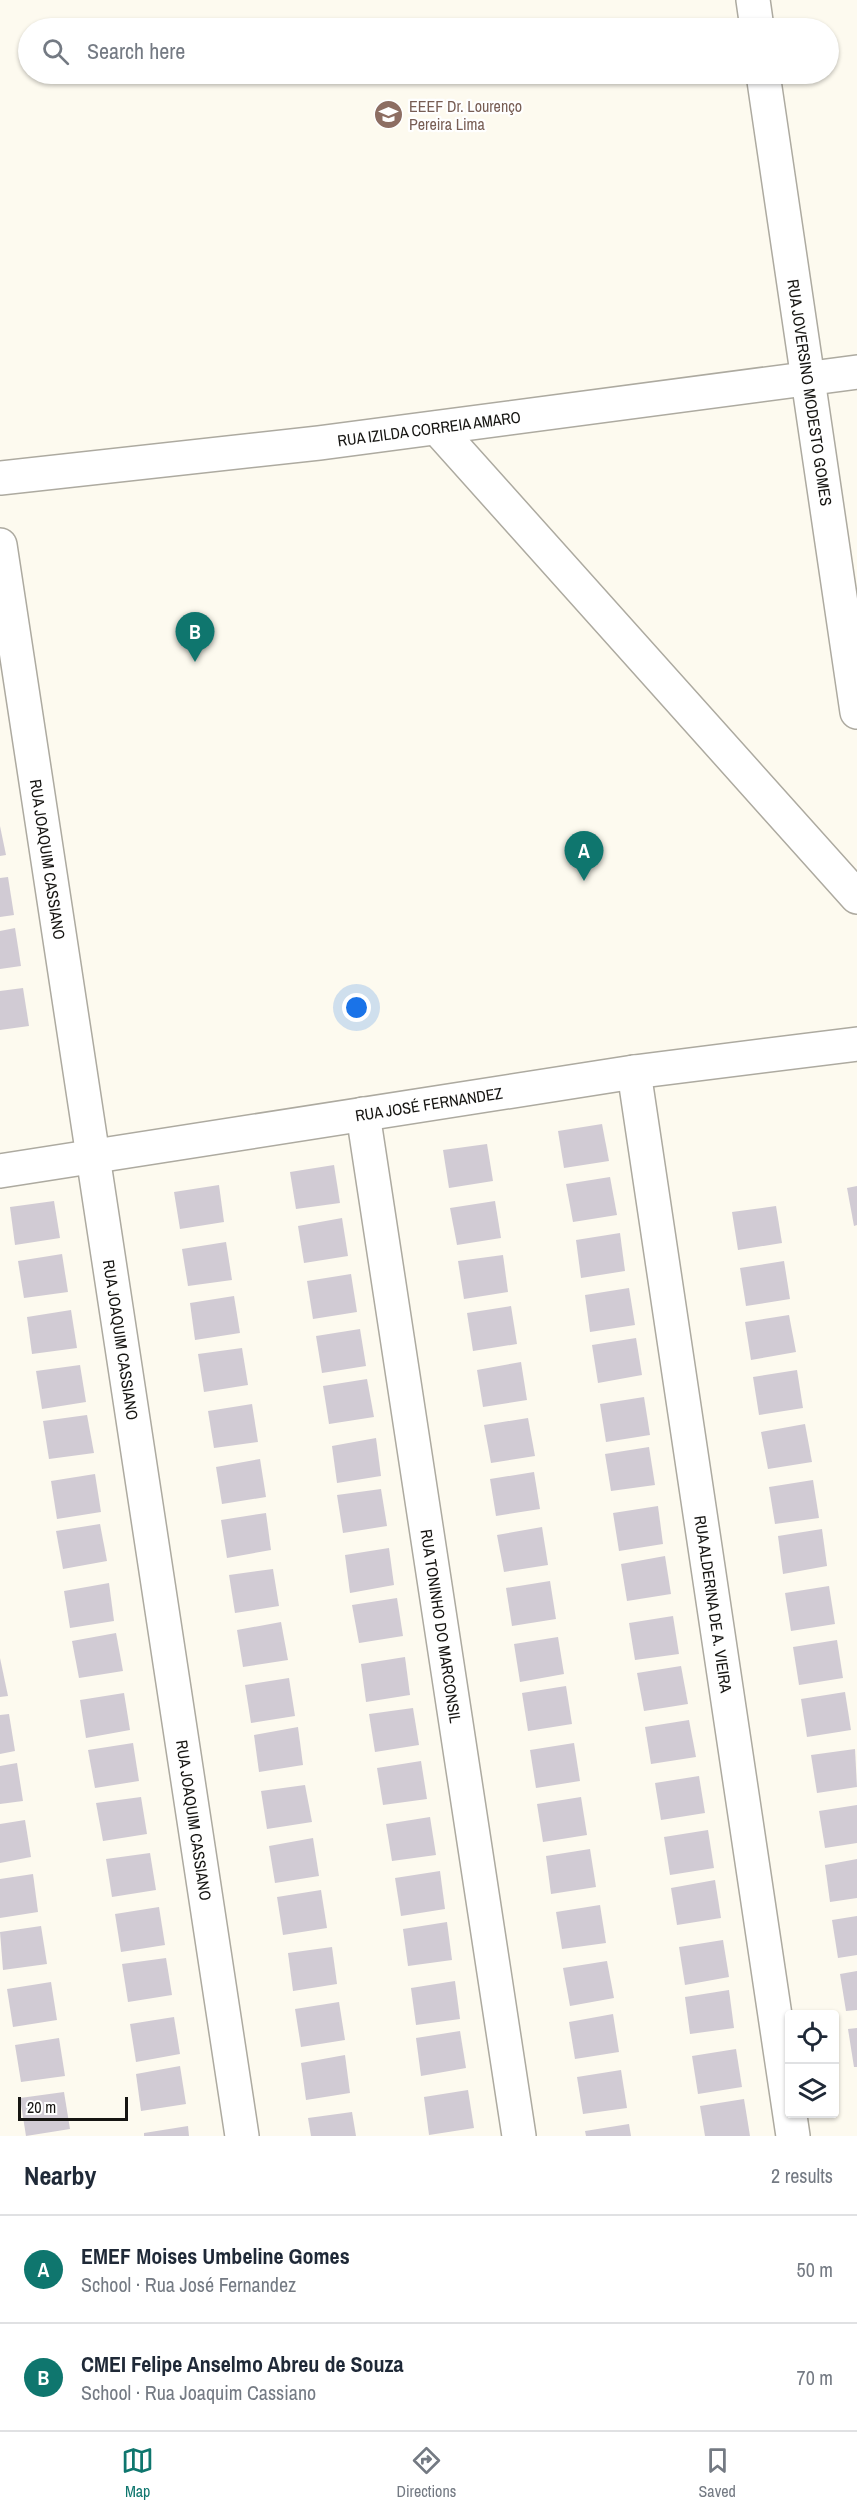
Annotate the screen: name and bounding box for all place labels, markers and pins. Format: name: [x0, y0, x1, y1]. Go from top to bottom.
place label: EEEF Dr. Lourenço Pereira Lima: [409, 95, 522, 135]
school or university icon: EEEF Dr. Lourenço Pereira Lima: [372, 99, 404, 131]
pin: B: [176, 612, 214, 662]
pin: A: [564, 832, 604, 881]

